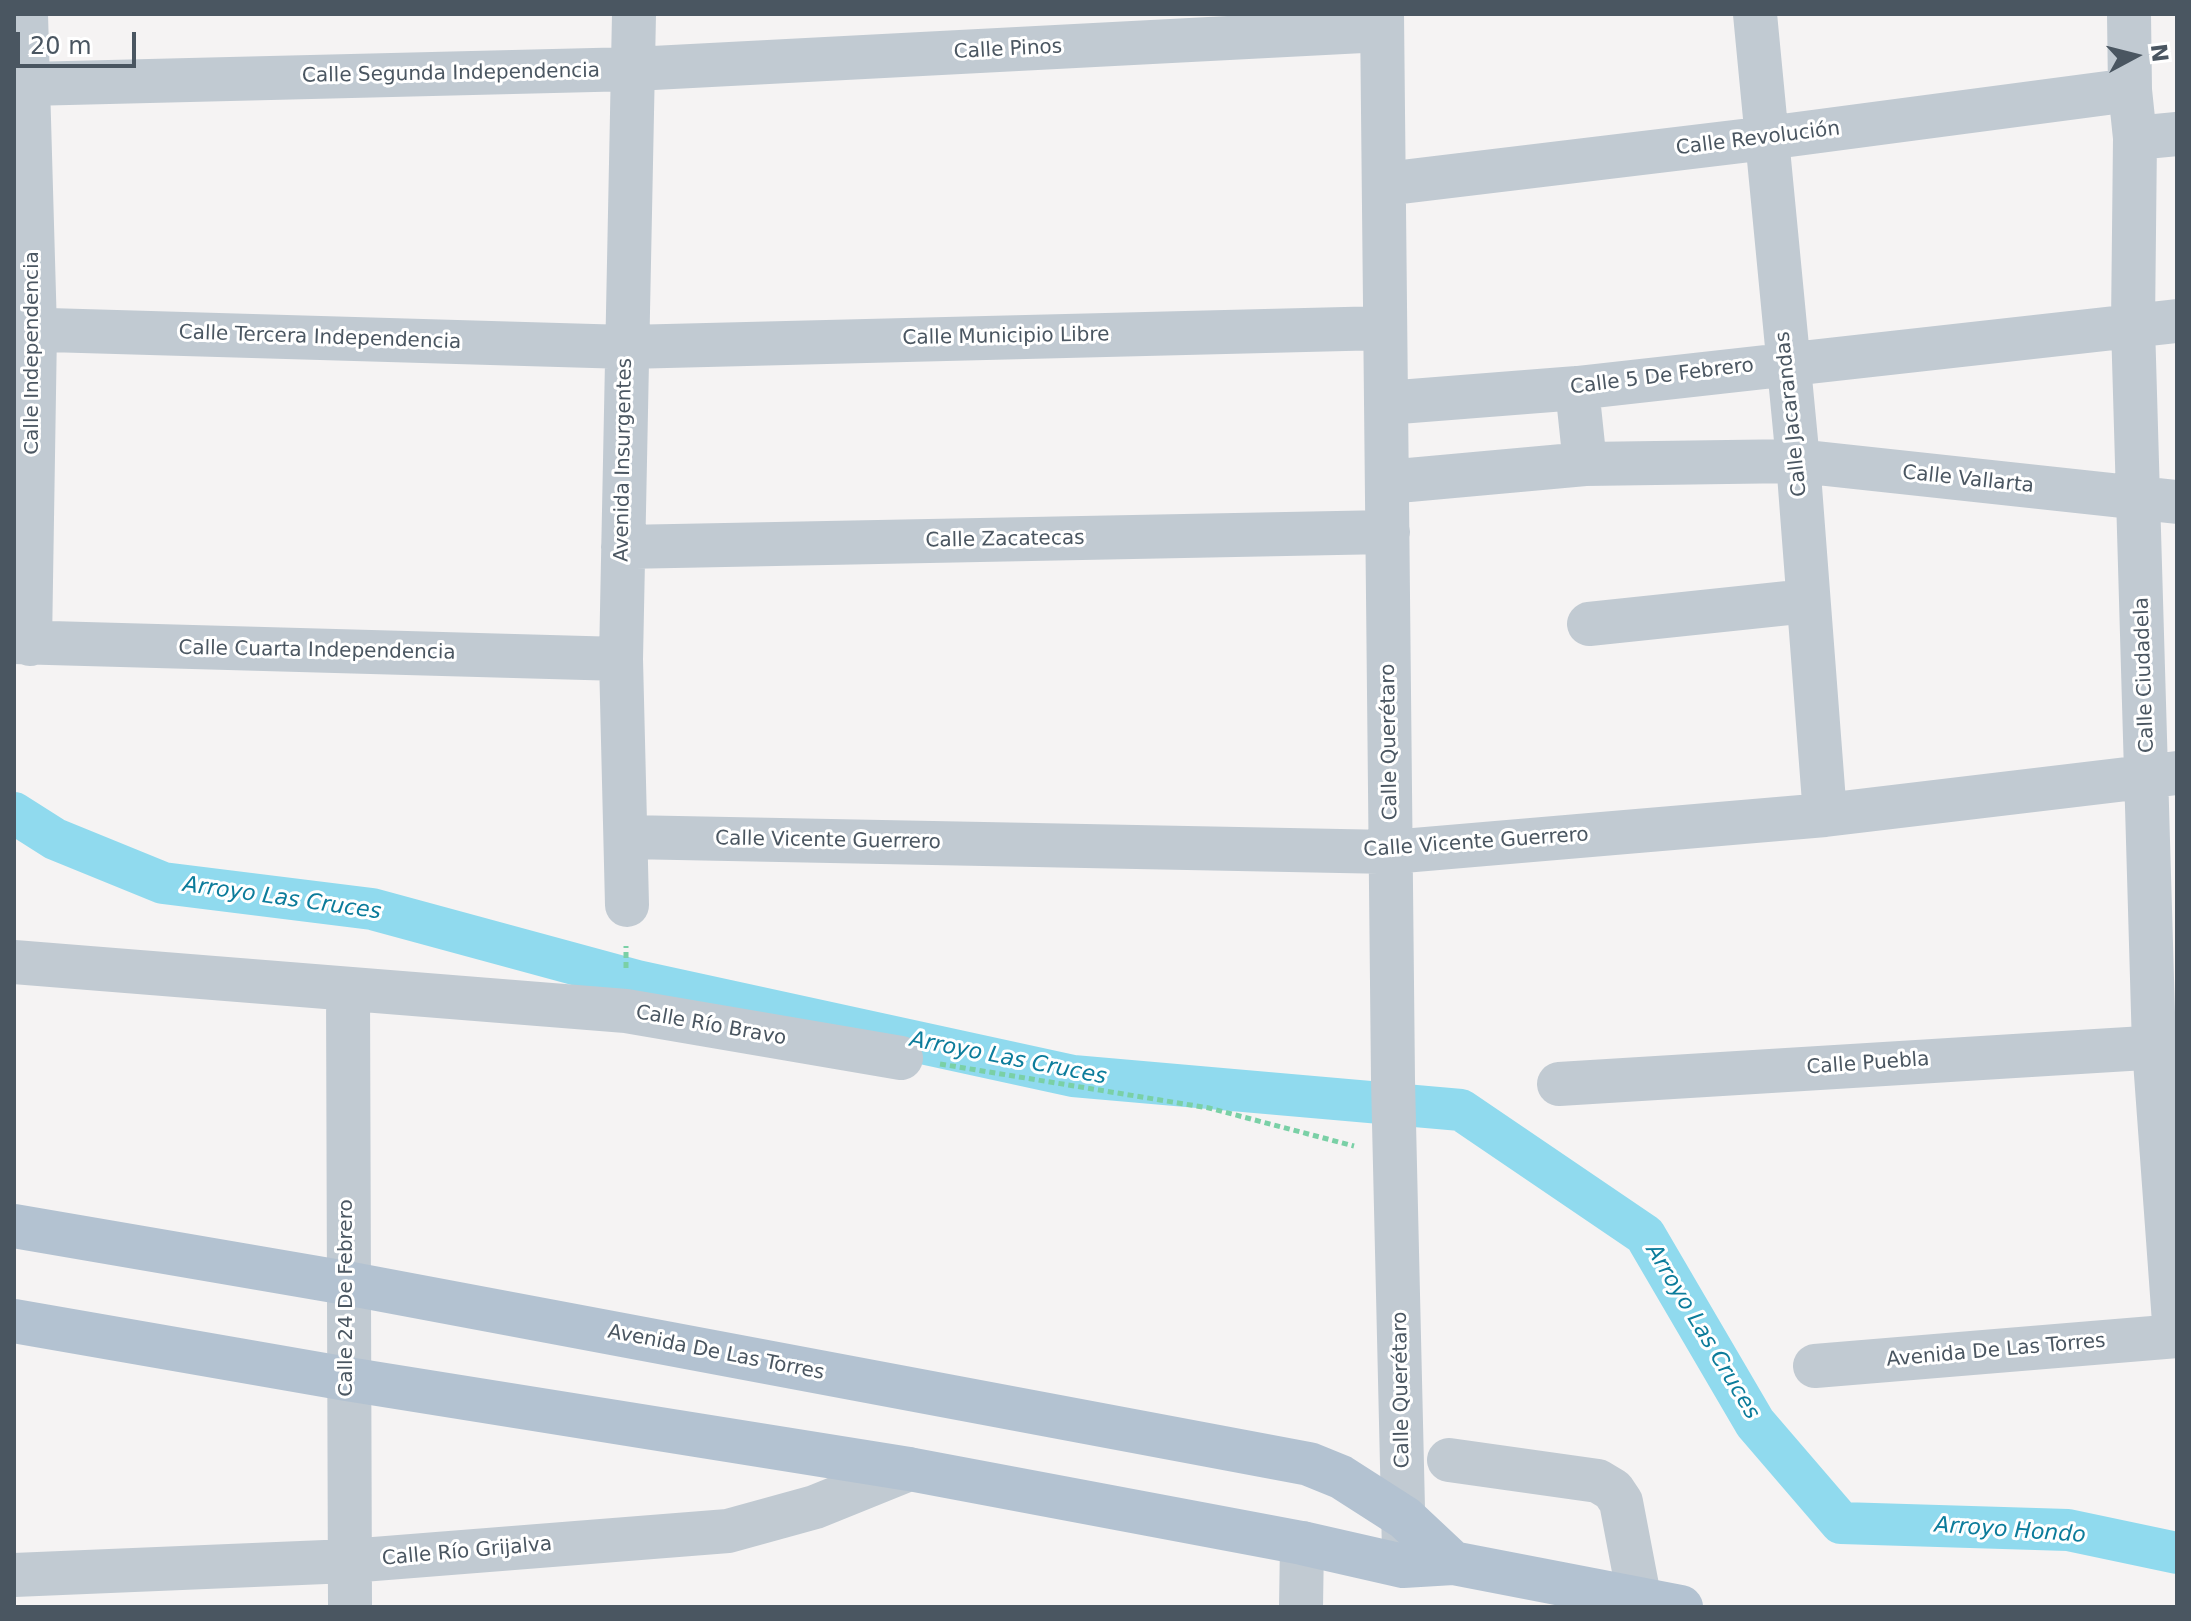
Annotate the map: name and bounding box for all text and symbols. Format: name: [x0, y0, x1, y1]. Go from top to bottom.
scale bar: [20, 16, 140, 66]
north arrow: [2095, 16, 2175, 96]
text: 20 m: [30, 32, 92, 60]
street label: Calle Pinos: [953, 35, 1063, 65]
text: N: [2146, 42, 2173, 64]
street label: Calle Segunda Independencia: [302, 59, 600, 89]
street label: Calle Revolución: [1675, 117, 1841, 161]
street label: Calle Independencia: [21, 251, 45, 455]
street label: Calle Tercera Independencia: [178, 321, 462, 355]
street label: Calle Municipio Libre: [902, 323, 1110, 351]
street label: Calle Jacarandas: [1771, 330, 1813, 498]
street label: Calle 5 De Febrero: [1569, 354, 1755, 400]
street label: Avenida Insurgentes: [610, 358, 638, 562]
street label: Calle Vallarta: [1901, 461, 2035, 499]
street label: Calle Zacatecas: [925, 527, 1085, 553]
street label: Calle Ciudadela: [2130, 597, 2160, 753]
street label: Calle Cuarta Independencia: [178, 637, 456, 665]
street label: Calle Querétaro: [1377, 663, 1403, 821]
street label: Calle Vicente Guerrero: [1363, 823, 1589, 863]
street label: Calle Vicente Guerrero: [715, 827, 941, 855]
water label: Arroyo Las Cruces: [181, 872, 383, 926]
street label: Calle Río Bravo: [634, 1001, 788, 1051]
water label: Arroyo Las Cruces: [907, 1027, 1109, 1091]
street label: Calle Puebla: [1806, 1048, 1930, 1080]
street label: Calle 24 De Febrero: [335, 1199, 359, 1397]
water label: Arroyo Las Cruces: [1639, 1240, 1765, 1424]
street label: Calle Querétaro: [1389, 1311, 1415, 1469]
street label: Avenida De Las Torres: [606, 1320, 826, 1386]
street label: Avenida De Las Torres: [1885, 1329, 2107, 1373]
water label: Arroyo Hondo: [1934, 1513, 2086, 1549]
street label: Calle Río Grijalva: [381, 1533, 553, 1571]

